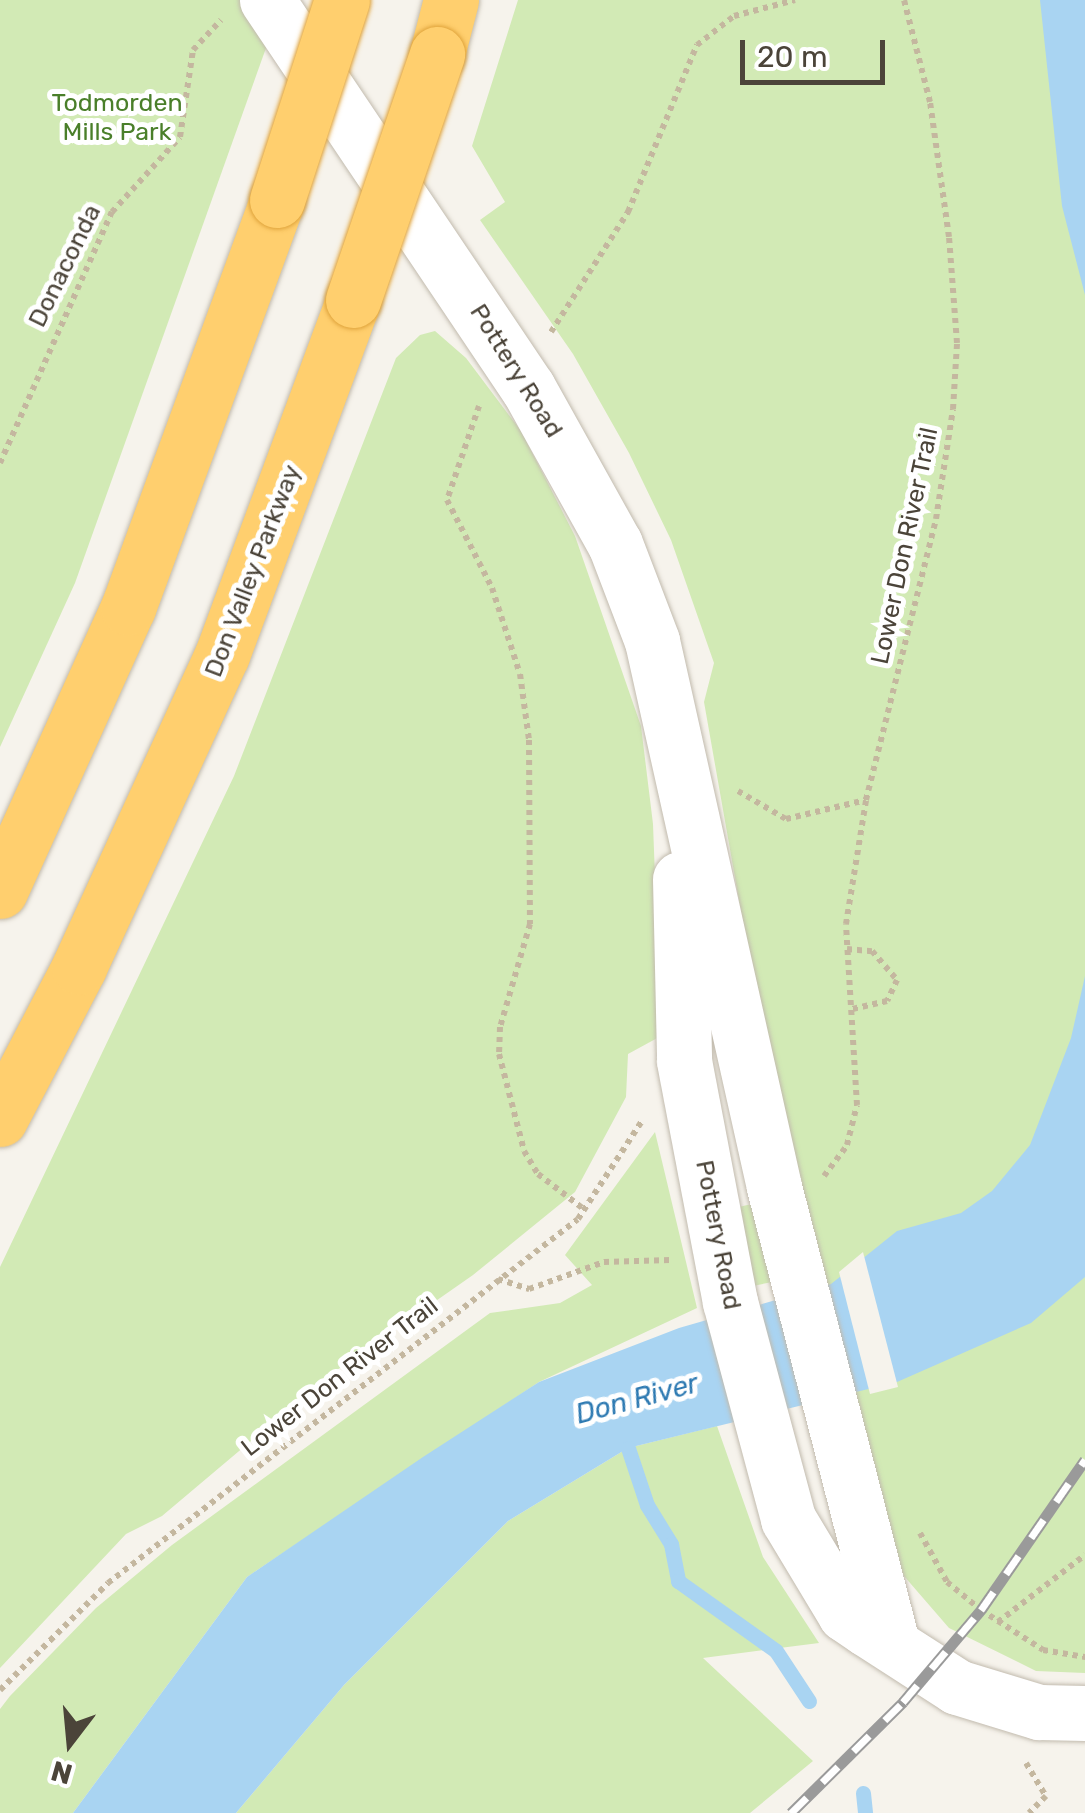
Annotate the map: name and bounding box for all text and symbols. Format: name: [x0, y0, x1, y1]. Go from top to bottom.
scale bar: [745, 20, 890, 82]
text: 20 m: [757, 39, 828, 75]
park label: Todmorden Mills Park: [51, 89, 183, 148]
street label: Donaconda: [22, 200, 108, 332]
street label: Pottery Road: [463, 298, 569, 444]
street label: Lower Don River Trail: [865, 424, 945, 668]
street label: Don Valley Parkway: [198, 460, 308, 682]
street label: Pottery Road: [689, 1157, 747, 1313]
street label: Lower Don River Trail: [235, 1290, 445, 1464]
water label: Don River: [572, 1367, 702, 1431]
north arrow: [20, 1693, 120, 1793]
text: N: [47, 1754, 76, 1791]

